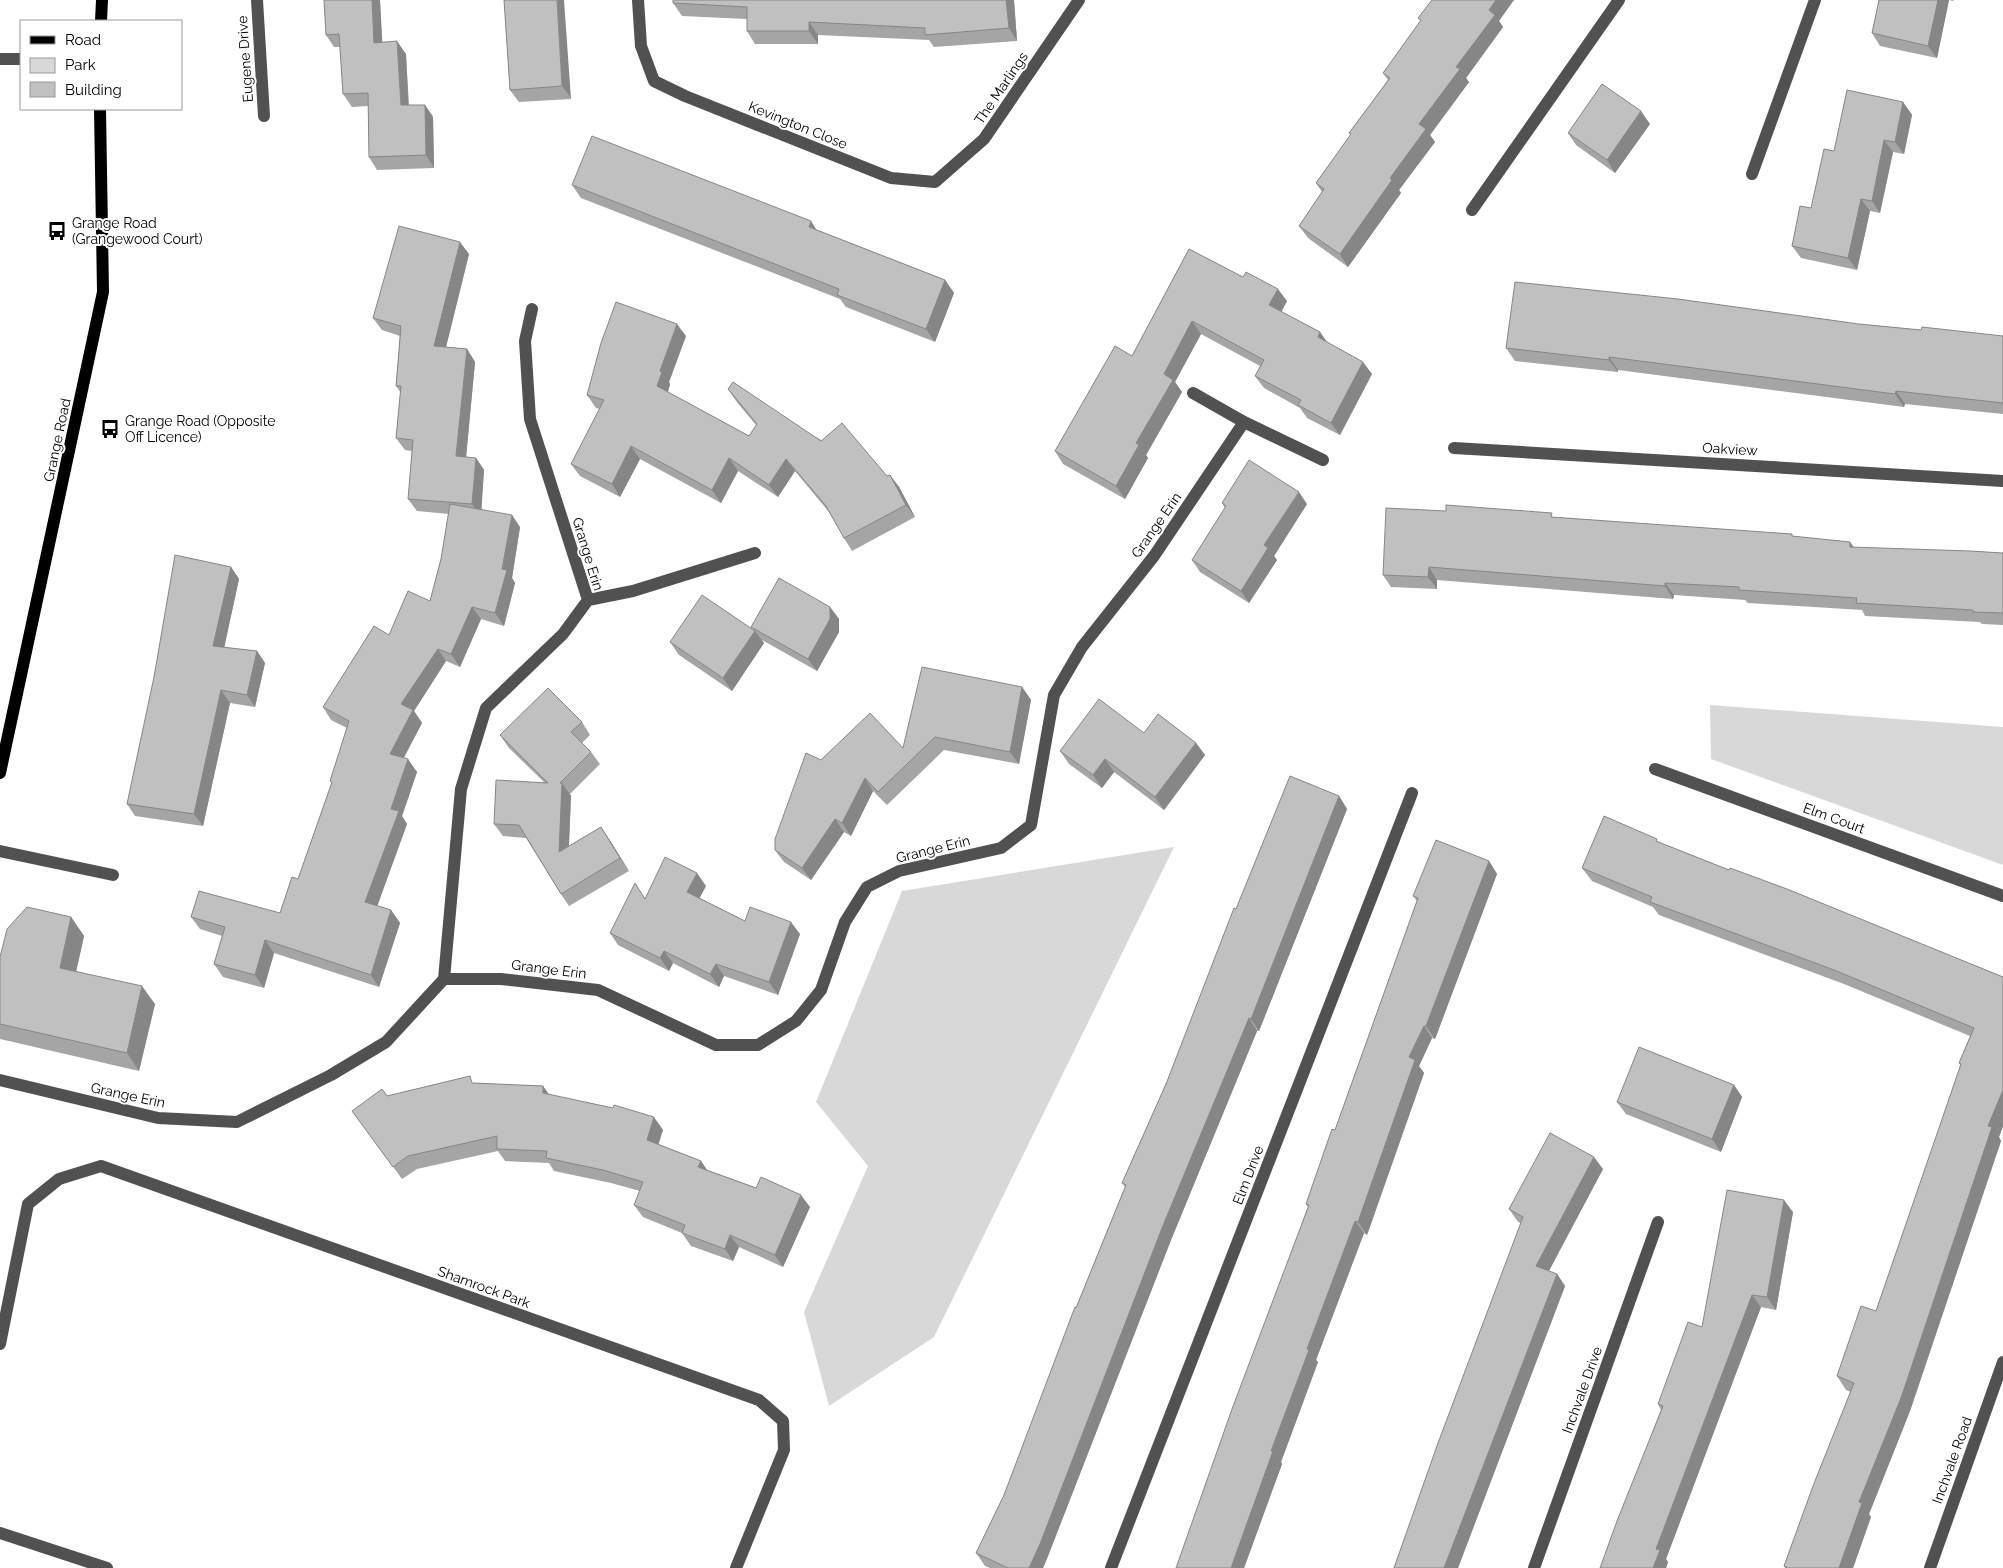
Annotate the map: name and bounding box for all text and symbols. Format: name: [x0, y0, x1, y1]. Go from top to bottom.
street label: Eugene Drive: [234, 15, 256, 103]
legend: [20, 20, 182, 110]
text: Road: [65, 31, 101, 49]
street label: The Marlings: [971, 49, 1031, 127]
text: Park: [65, 56, 96, 74]
text: Building: [65, 81, 122, 99]
street label: Kevington Close: [746, 98, 850, 152]
place label: Grange Road (Grangewood Court): [72, 215, 203, 247]
bus stop icon: Grange Road (Grangewood Court): [46, 220, 68, 242]
street label: Grange Road: [40, 397, 74, 483]
place label: Grange Road (Opposite Off Licence): [125, 413, 275, 445]
bus stop icon: Grange Road (Opposite Off Licence): [99, 418, 121, 440]
street label: Oakview: [1702, 440, 1759, 458]
street label: Grange Erin: [1128, 489, 1184, 561]
street label: Grange Erin: [569, 515, 607, 593]
street label: Elm Court: [1801, 799, 1867, 837]
street label: Grange Erin: [894, 832, 972, 866]
street label: Grange Erin: [510, 956, 588, 982]
street label: Grange Erin: [89, 1079, 167, 1111]
street label: Elm Drive: [1229, 1143, 1267, 1207]
street label: Shamrock Park: [435, 1263, 533, 1311]
street label: Inchvale Drive: [1559, 1344, 1605, 1436]
street label: Inchvale Road: [1929, 1414, 1975, 1506]

